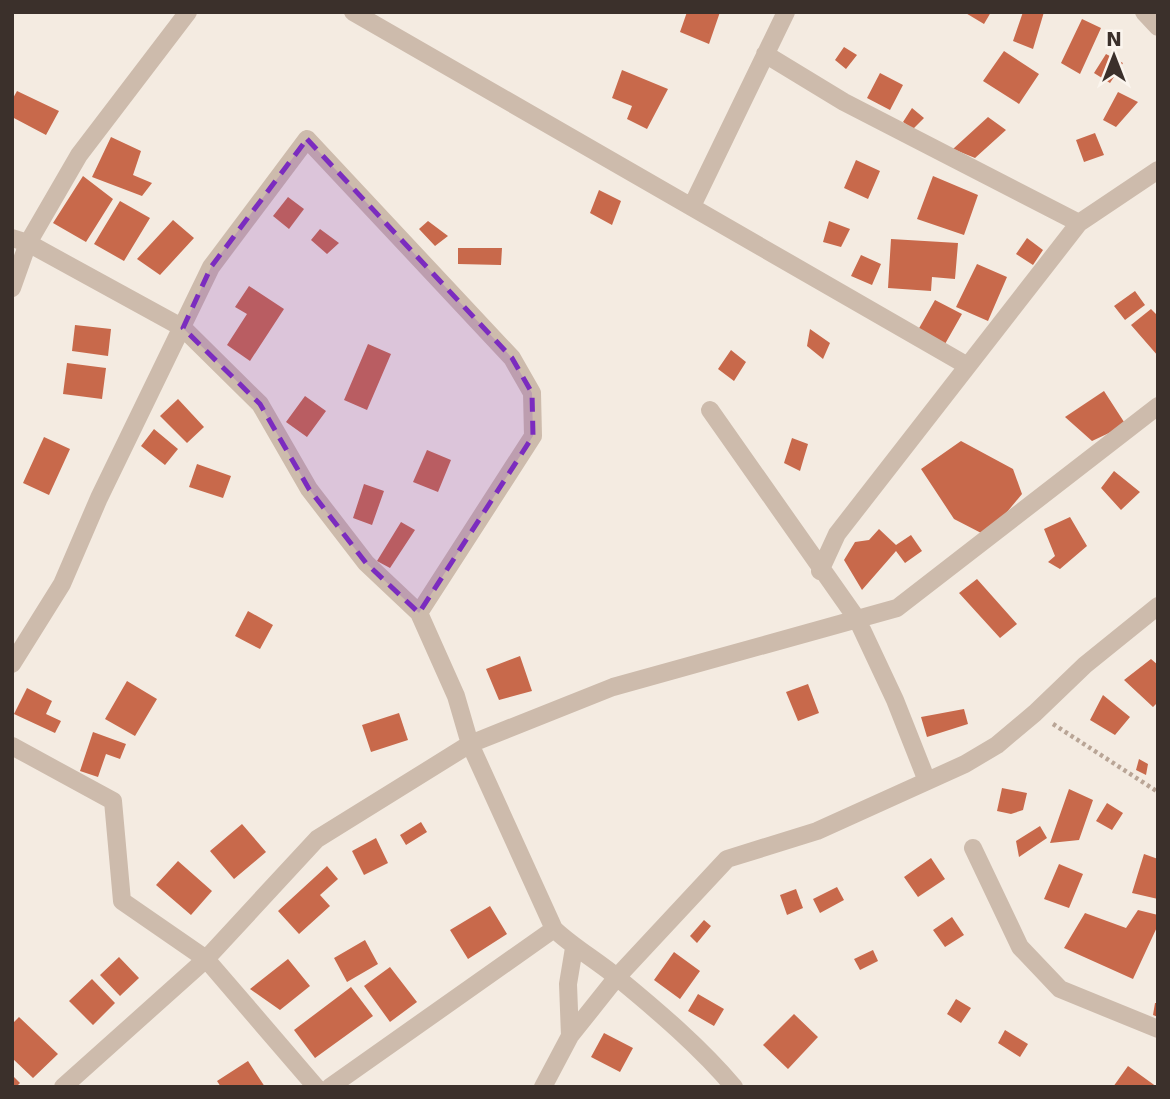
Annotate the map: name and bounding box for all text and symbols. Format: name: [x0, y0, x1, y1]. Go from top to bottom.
north arrow: [1079, 21, 1149, 91]
text: N: [1106, 28, 1122, 50]

